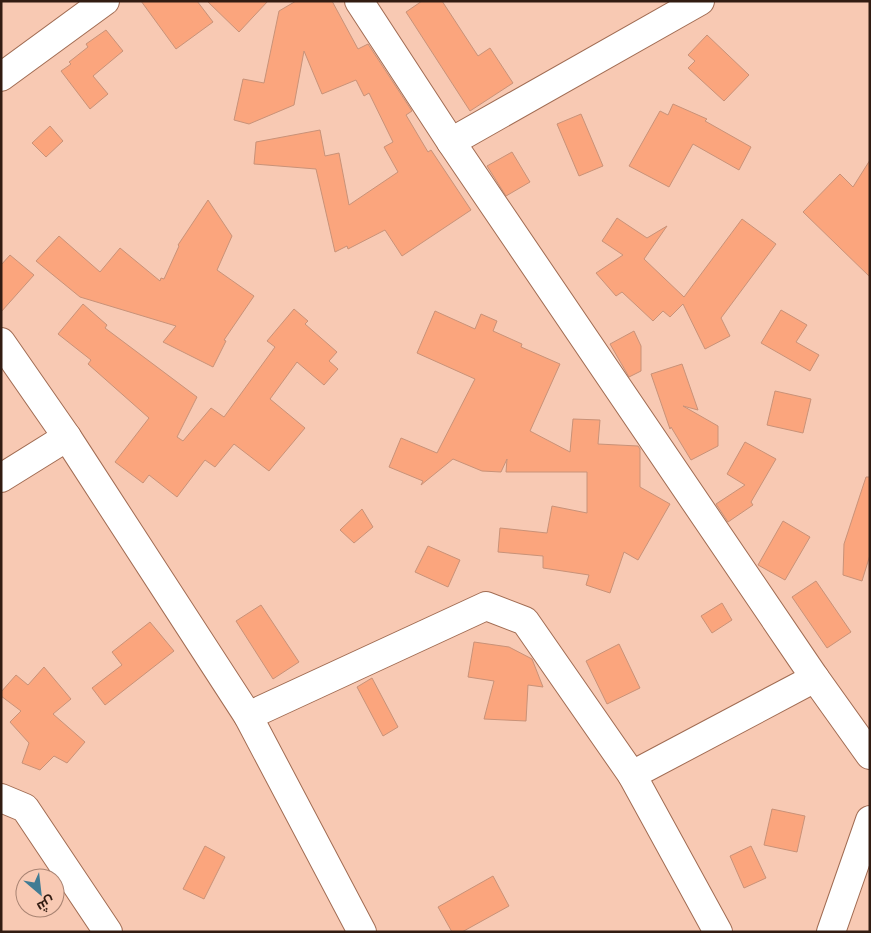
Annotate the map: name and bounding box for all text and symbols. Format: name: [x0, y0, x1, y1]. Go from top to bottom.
north arrow: [15, 868, 65, 918]
text: ش: [34, 892, 58, 917]

